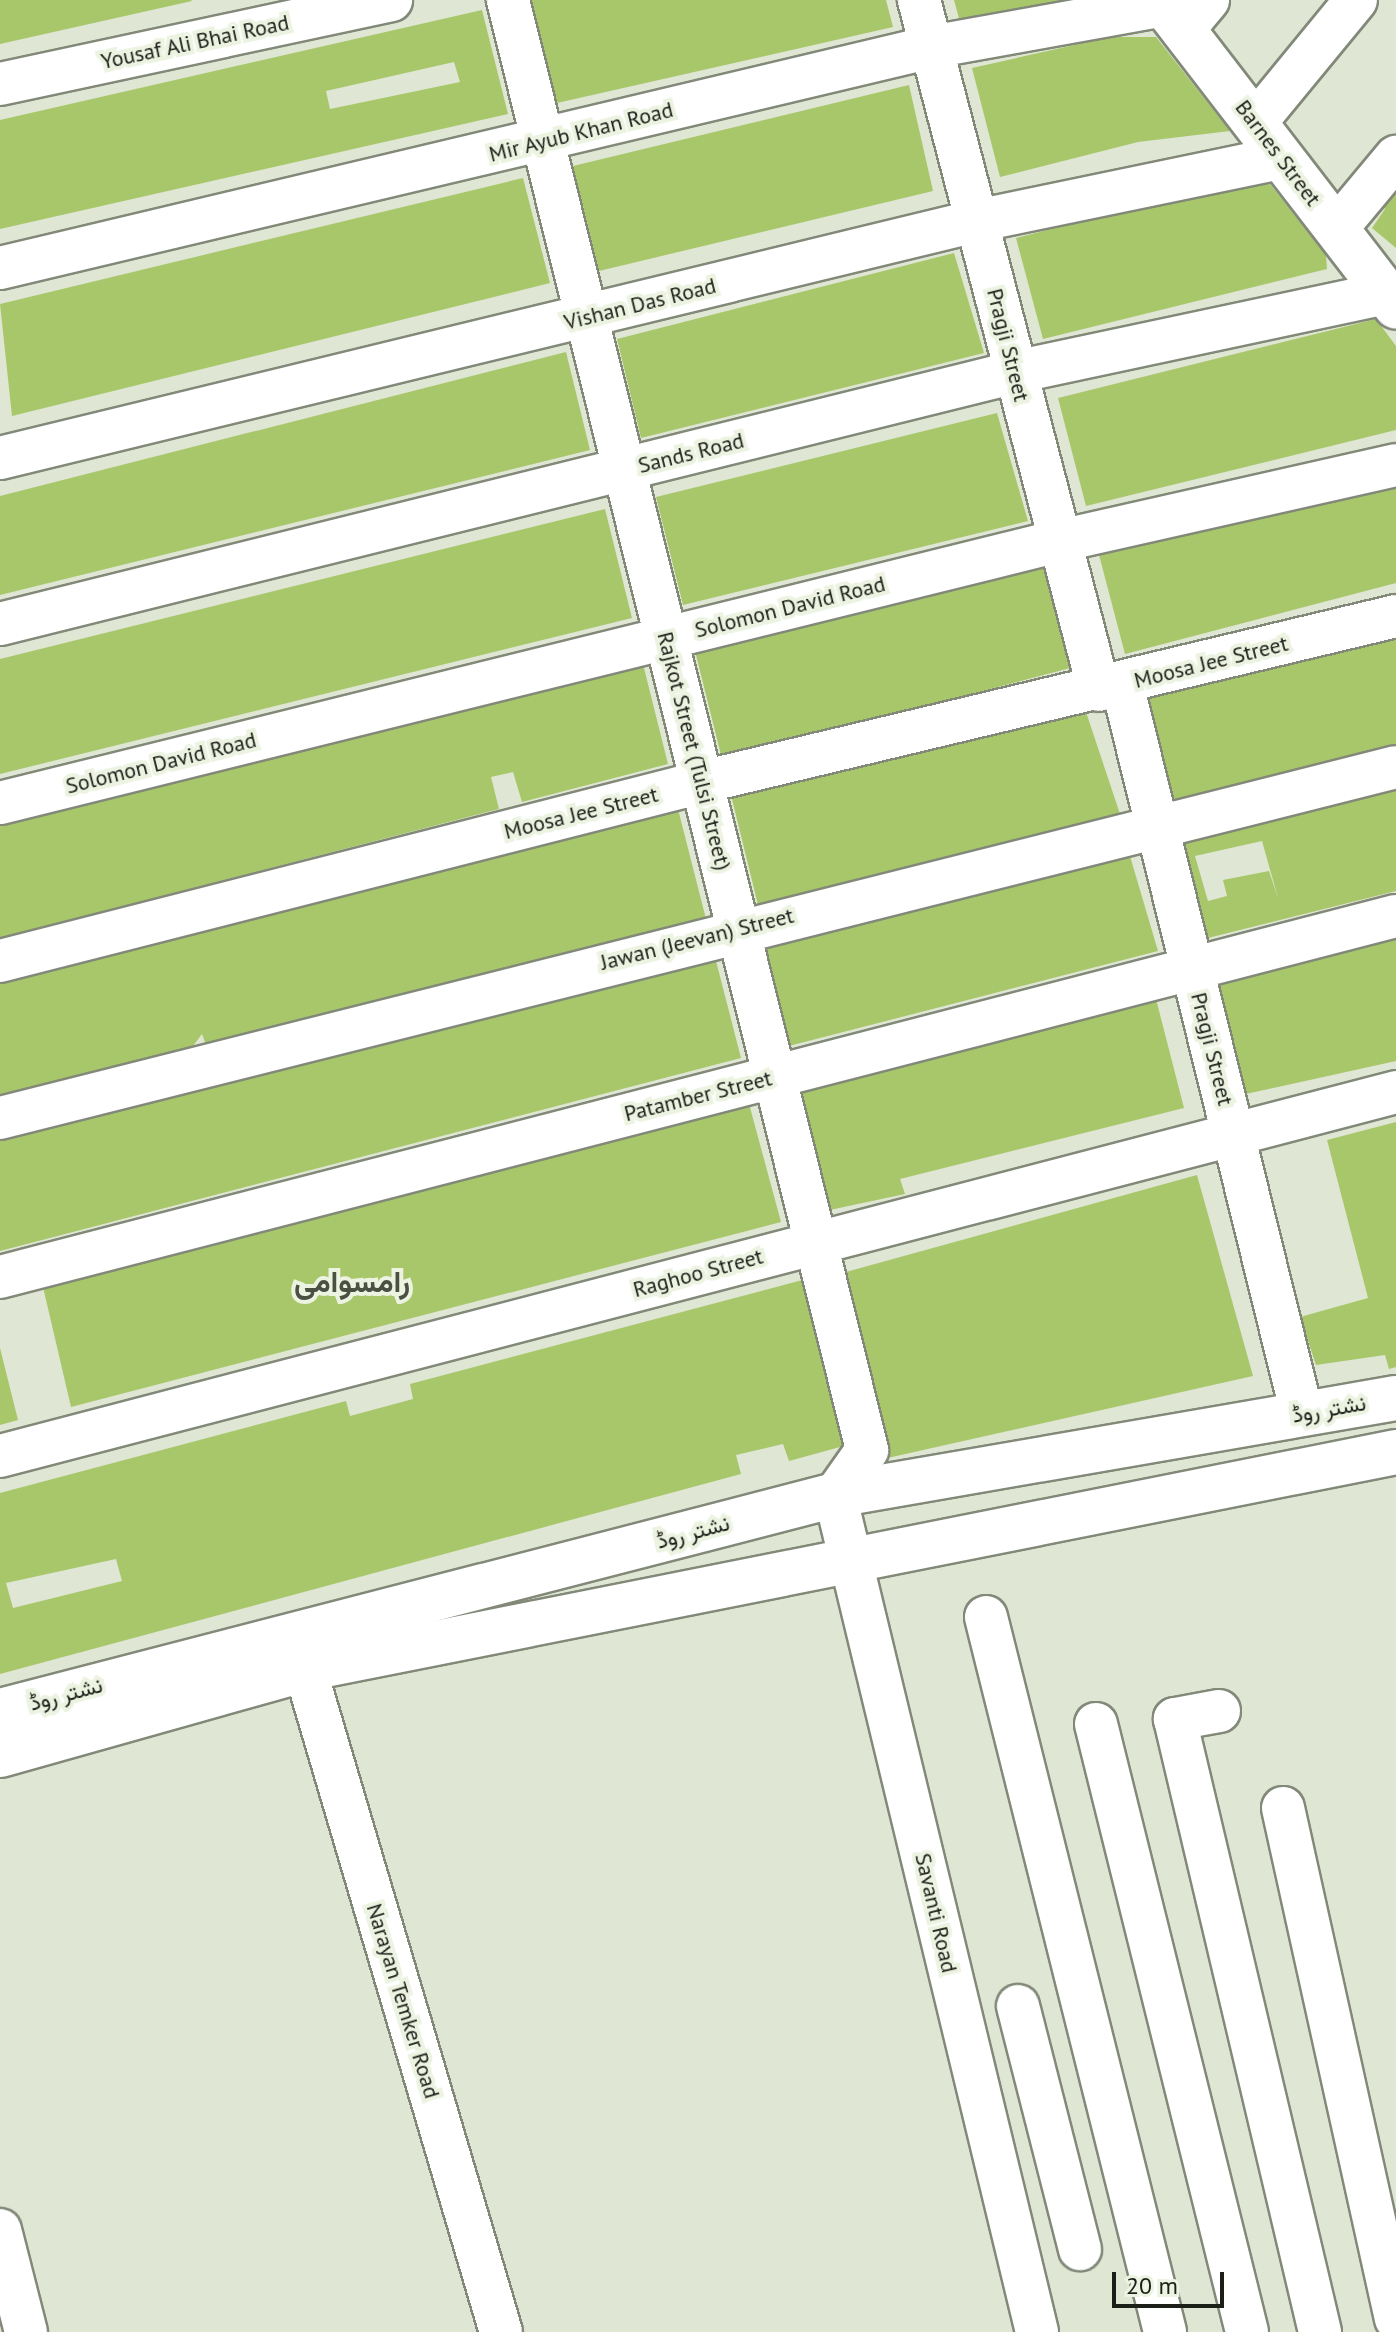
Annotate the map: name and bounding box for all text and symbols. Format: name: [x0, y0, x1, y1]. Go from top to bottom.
street label: Yousaf Ali Bhai Road: [98, 9, 292, 75]
street label: Barnes Street: [1230, 95, 1326, 211]
street label: Mir Ayub Khan Road: [486, 96, 676, 168]
street label: Vishan Das Road: [561, 272, 719, 336]
street label: Pragji Street: [981, 286, 1035, 404]
street label: Sands Road: [635, 427, 747, 479]
street label: Solomon David Road: [692, 571, 888, 643]
street label: Rajkot Street (Tulsi Street): [652, 629, 736, 873]
street label: Moosa Jee Street: [1131, 630, 1291, 694]
street label: Solomon David Road: [63, 727, 259, 799]
street label: Moosa Jee Street: [501, 781, 661, 845]
street label: Jawan (Jeevan) Street: [598, 902, 796, 976]
street label: Pragji Street: [1185, 990, 1239, 1108]
street label: Patamber Street: [621, 1065, 775, 1127]
street label: Raghoo Street: [630, 1243, 766, 1303]
district label: رامسوامی: [294, 1263, 410, 1299]
street label: نشتر روڈ: [1290, 1390, 1368, 1428]
street label: نشتر روڈ: [654, 1510, 732, 1554]
street label: نشتر روڈ: [27, 1672, 105, 1716]
street label: Savanti Road: [909, 1851, 963, 1975]
street label: Narayan Temker Road: [361, 1900, 445, 2102]
scale bar: [1116, 2256, 1228, 2306]
text: 20 m: [1126, 2270, 1178, 2301]

